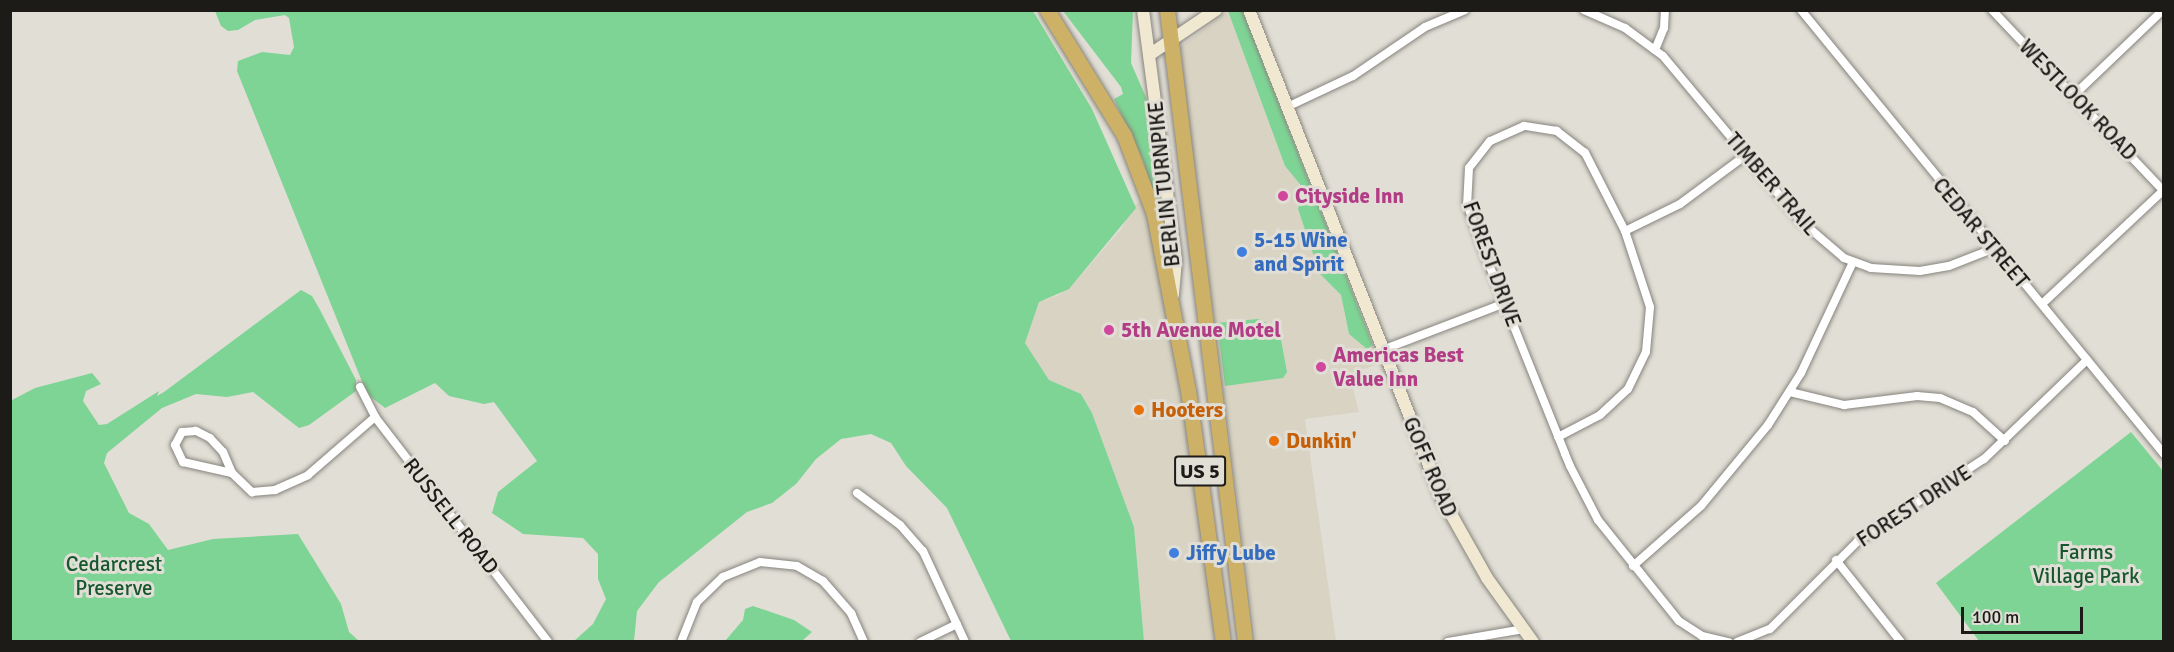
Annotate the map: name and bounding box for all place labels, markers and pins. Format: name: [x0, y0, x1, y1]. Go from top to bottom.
place label: Cityside Inn: [1295, 183, 1404, 209]
marker: Cityside Inn: [1276, 189, 1290, 203]
place label: 5-15 Wine and Spirit: [1254, 227, 1348, 277]
marker: 5-15 Wine and Spirit: [1235, 245, 1249, 259]
place label: 5th Avenue Motel: [1121, 317, 1281, 343]
marker: 5th Avenue Motel: [1102, 323, 1116, 337]
place label: Americas Best Value Inn: [1333, 342, 1464, 392]
marker: Americas Best Value Inn: [1314, 360, 1328, 374]
place label: Hooters: [1151, 397, 1223, 423]
marker: Hooters: [1132, 403, 1146, 417]
place label: Dunkin': [1286, 428, 1357, 454]
marker: Dunkin': [1267, 434, 1281, 448]
place label: Jiffy Lube: [1186, 540, 1276, 566]
marker: Jiffy Lube: [1167, 546, 1181, 560]

